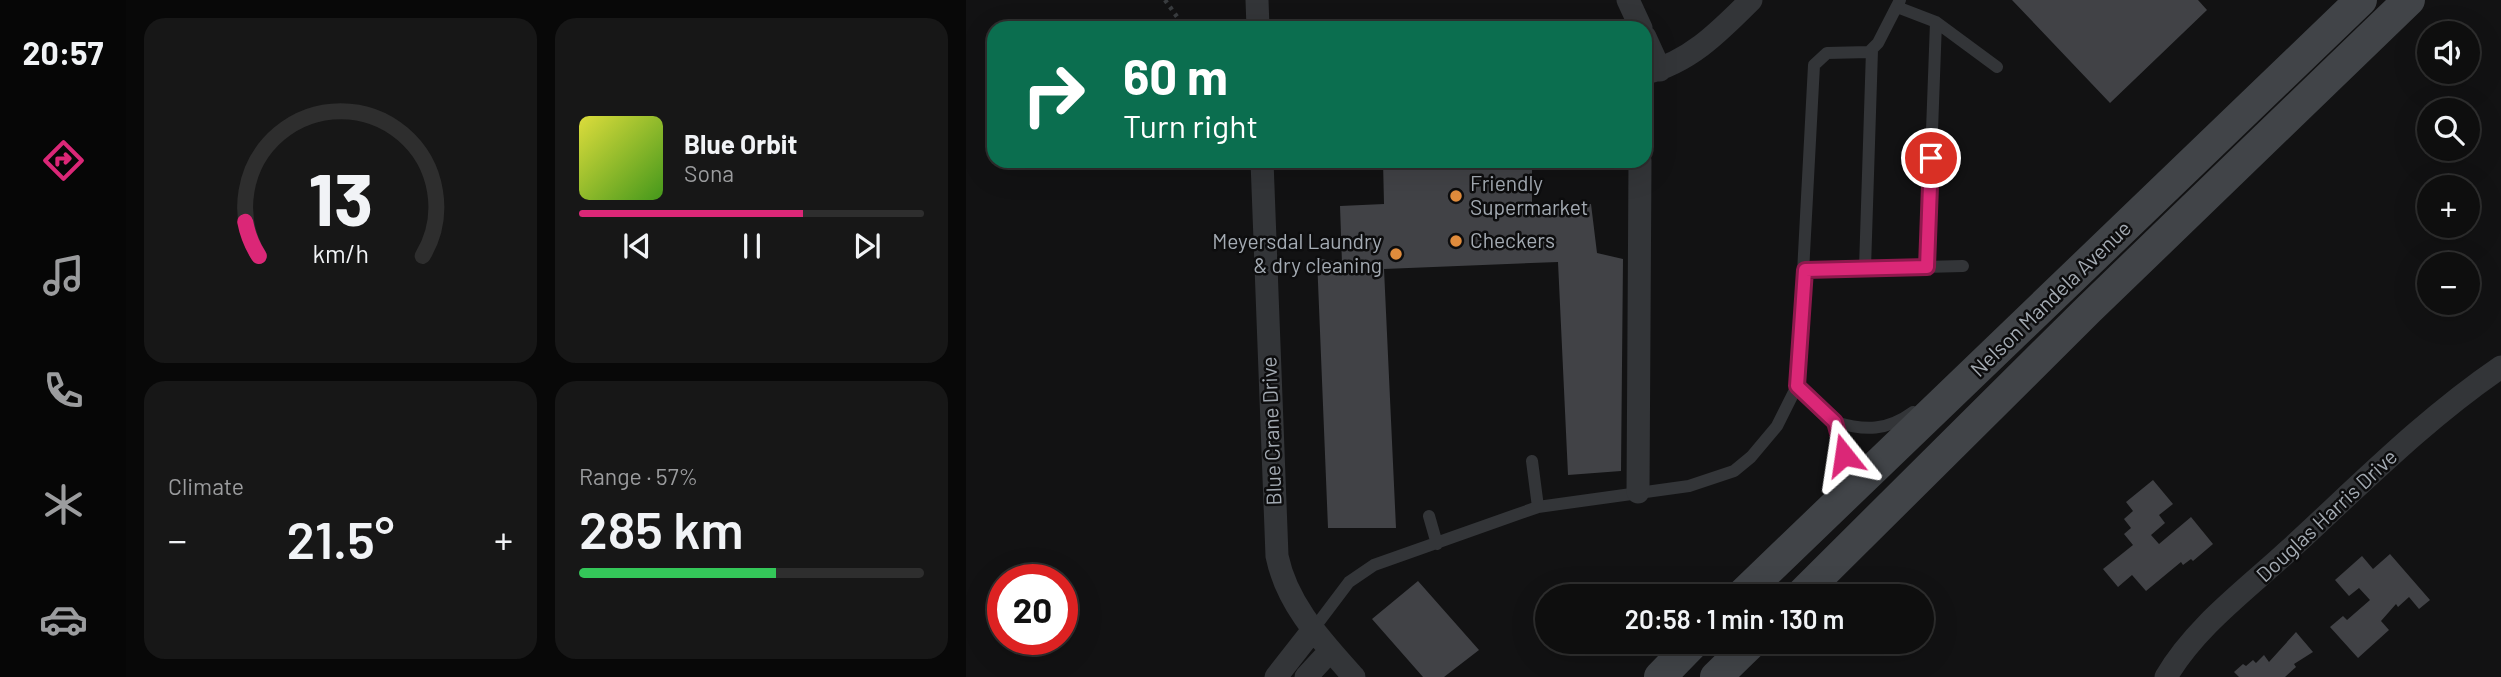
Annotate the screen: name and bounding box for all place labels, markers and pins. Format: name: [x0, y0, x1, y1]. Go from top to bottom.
pin: [1901, 128, 1961, 188]
place label: Friendly Supermarket: [1470, 170, 1588, 219]
marker: Friendly Supermarket: [1448, 188, 1464, 204]
place label: Checkers: [1470, 227, 1555, 252]
place label: Meyersdal Laundry & dry cleaning: [1212, 228, 1382, 277]
marker: Checkers: [1448, 233, 1464, 249]
marker: Meyersdal Laundry & dry cleaning: [1388, 246, 1404, 262]

